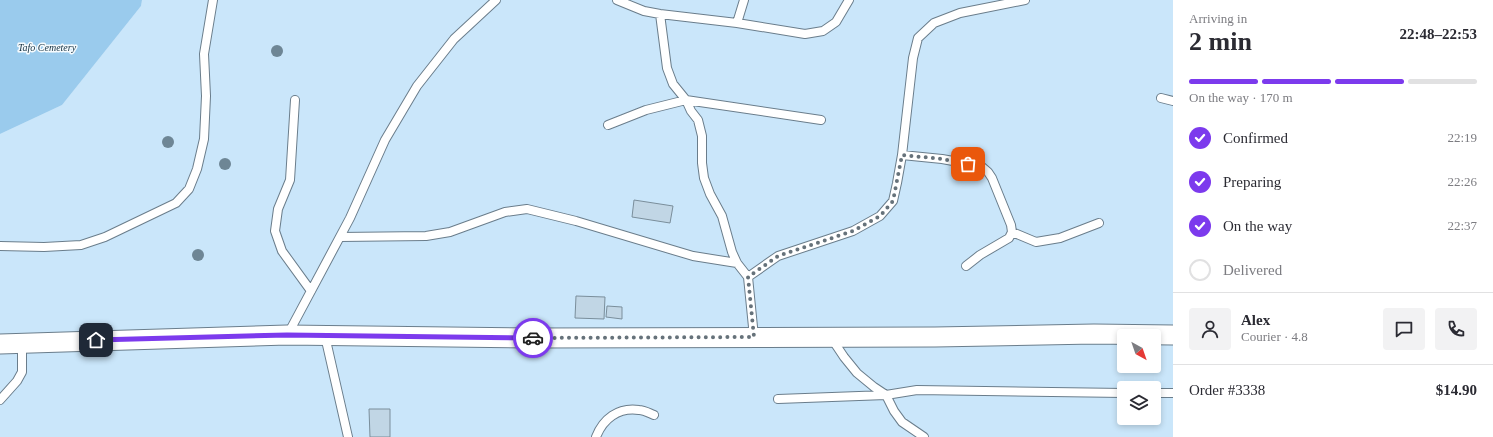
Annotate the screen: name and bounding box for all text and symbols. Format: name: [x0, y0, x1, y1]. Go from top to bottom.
text: Arriving in: [1189, 11, 1247, 26]
text: 22:48–22:53: [1400, 26, 1477, 42]
text: 2 min: [1189, 27, 1252, 56]
park label: Tafo Cemetery: [18, 42, 77, 53]
text: On the way · 170 m: [1189, 90, 1293, 105]
icon: check: [1189, 127, 1211, 149]
text: Confirmed: [1223, 130, 1288, 146]
text: 22:19: [1447, 130, 1477, 145]
pin: [951, 147, 985, 181]
icon: bag: [957, 153, 979, 175]
icon: check: [1189, 171, 1211, 193]
text: Preparing: [1223, 174, 1281, 190]
text: 22:26: [1447, 174, 1477, 189]
icon: check: [1189, 215, 1211, 237]
text: On the way: [1223, 218, 1292, 234]
text: 22:37: [1447, 218, 1477, 233]
text: Delivered: [1223, 262, 1282, 278]
button: person: [1189, 308, 1231, 350]
button: chat: [1383, 308, 1425, 350]
button: phone: [1435, 308, 1477, 350]
text: Alex: [1241, 312, 1270, 328]
courier: [513, 318, 553, 358]
pin: [79, 323, 113, 357]
icon: car: [522, 327, 544, 349]
icon: home: [85, 329, 107, 351]
north arrow: [1117, 329, 1161, 373]
map controls: [1117, 329, 1161, 425]
text: Courier · 4.8: [1241, 329, 1308, 344]
button: layers: [1117, 381, 1161, 425]
text: Order #3338: [1189, 382, 1265, 398]
text: $14.90: [1436, 382, 1477, 398]

